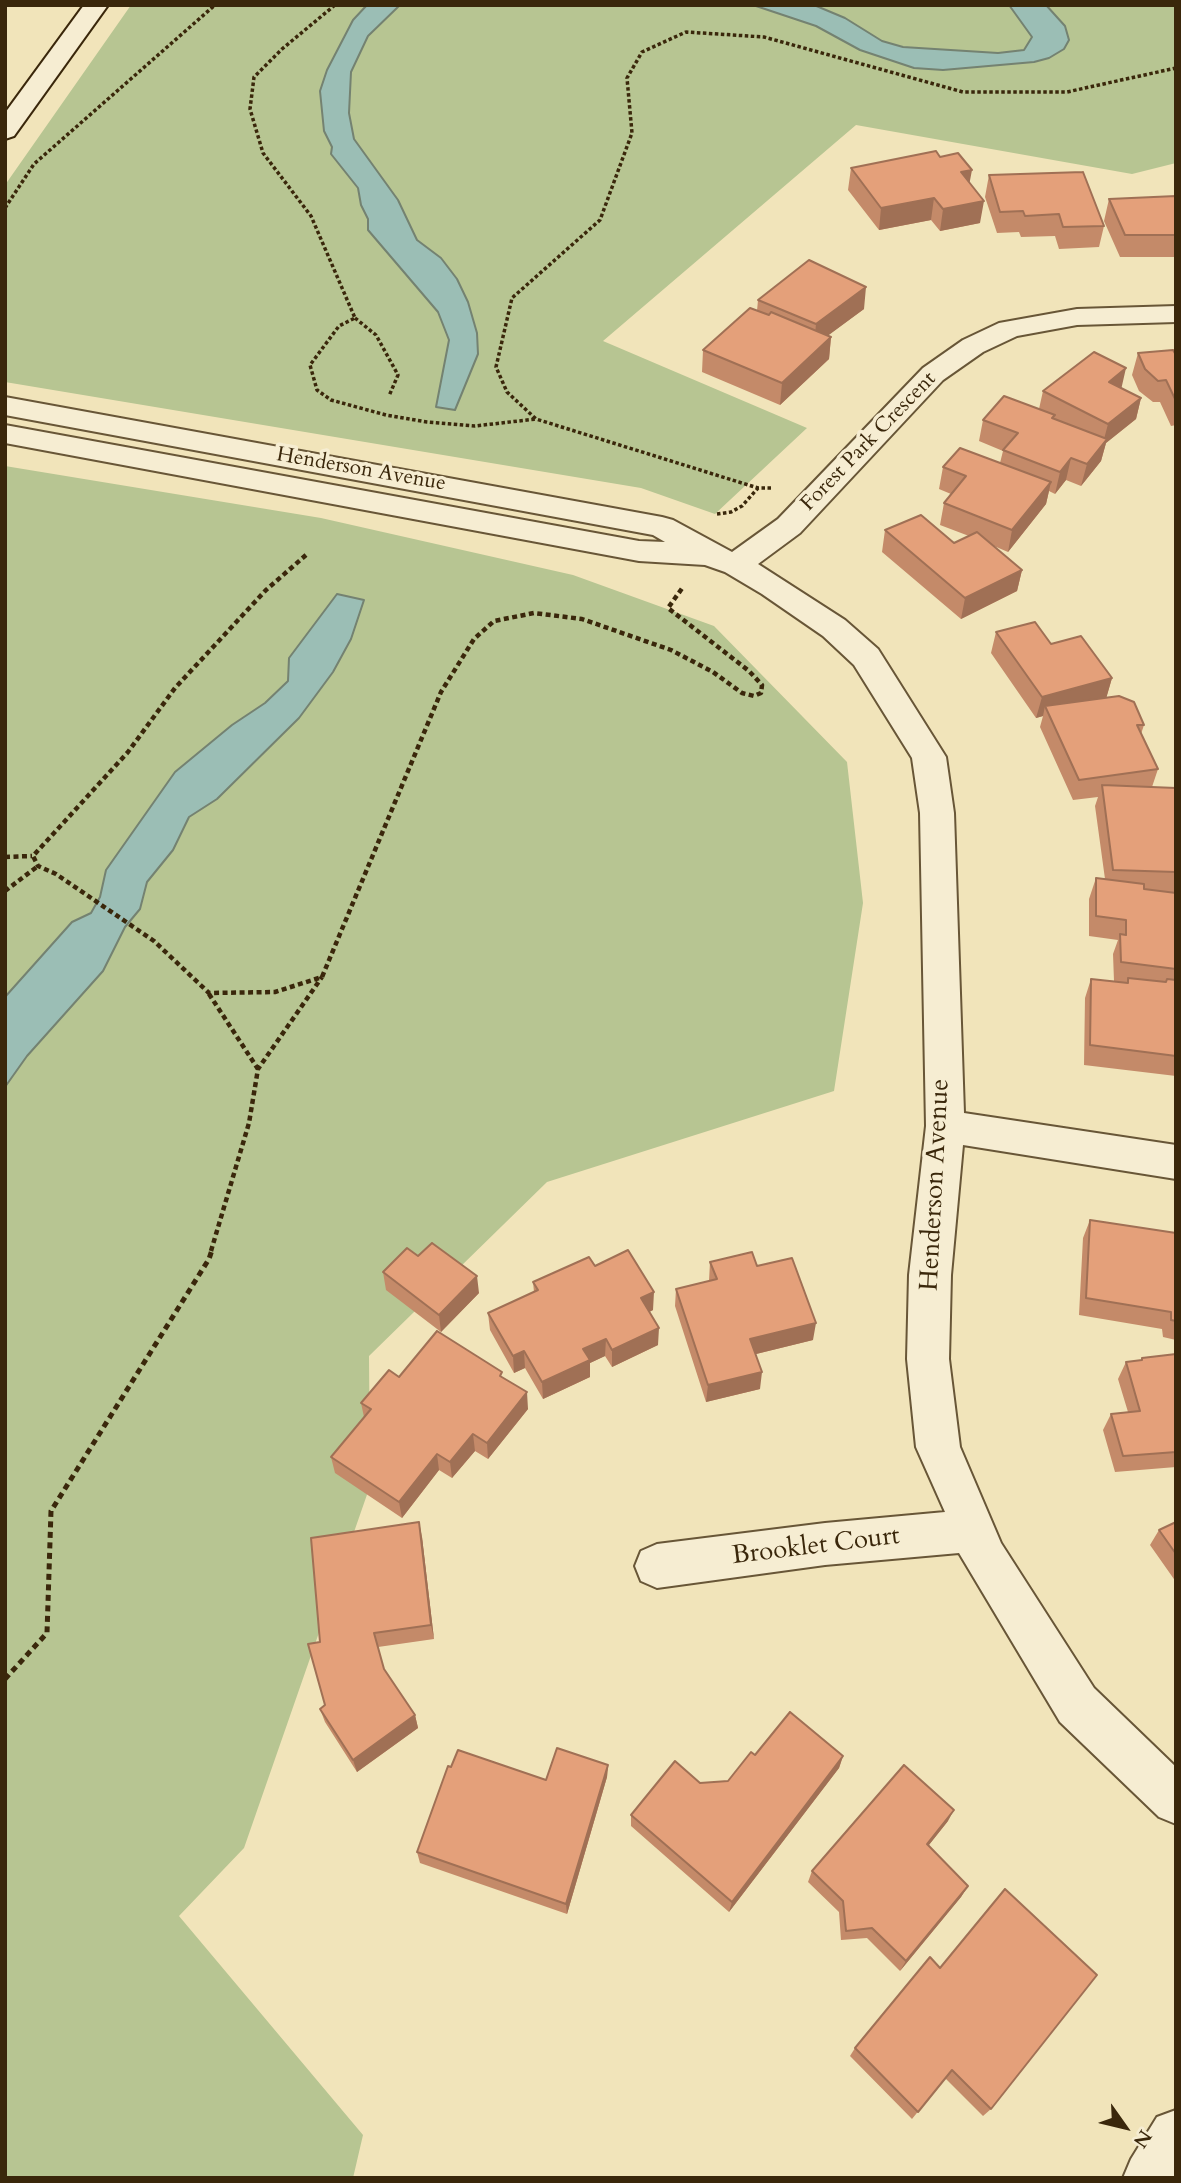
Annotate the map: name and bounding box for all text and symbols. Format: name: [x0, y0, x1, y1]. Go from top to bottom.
street label: Forest Park Crescent: [796, 367, 942, 517]
street label: Henderson Avenue: [274, 443, 448, 497]
street label: Henderson Avenue: [915, 1078, 957, 1292]
street label: Brooklet Court: [730, 1521, 902, 1573]
north arrow: [1090, 2092, 1160, 2162]
text: N: [1127, 2125, 1158, 2153]

